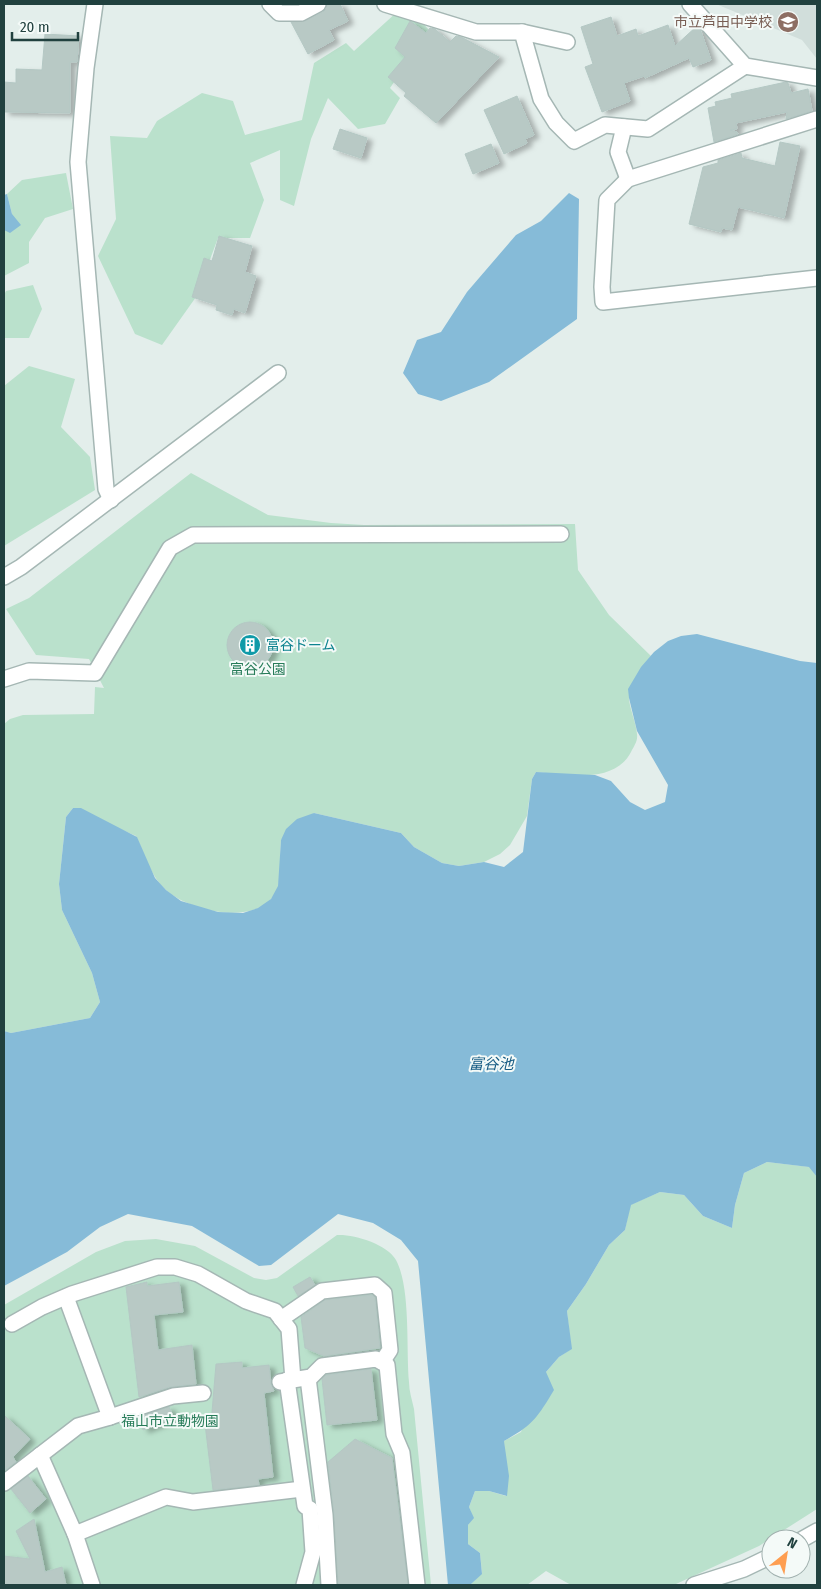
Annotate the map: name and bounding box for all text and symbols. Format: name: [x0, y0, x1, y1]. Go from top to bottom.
scale bar: [12, 10, 79, 42]
school or university icon: 市立芦田中学校: [776, 10, 800, 34]
place label: 市立芦田中学校: [674, 14, 772, 31]
text: 20 m: [20, 18, 50, 36]
building icon: 富谷ドーム: [238, 633, 262, 657]
place label: 富谷ドーム: [266, 637, 336, 654]
park label: 富谷公園: [230, 661, 286, 678]
water label: 富谷池: [468, 1055, 515, 1073]
park label: 福山市立動物園: [121, 1413, 219, 1430]
north arrow: [761, 1529, 811, 1579]
text: N: [784, 1534, 800, 1553]

